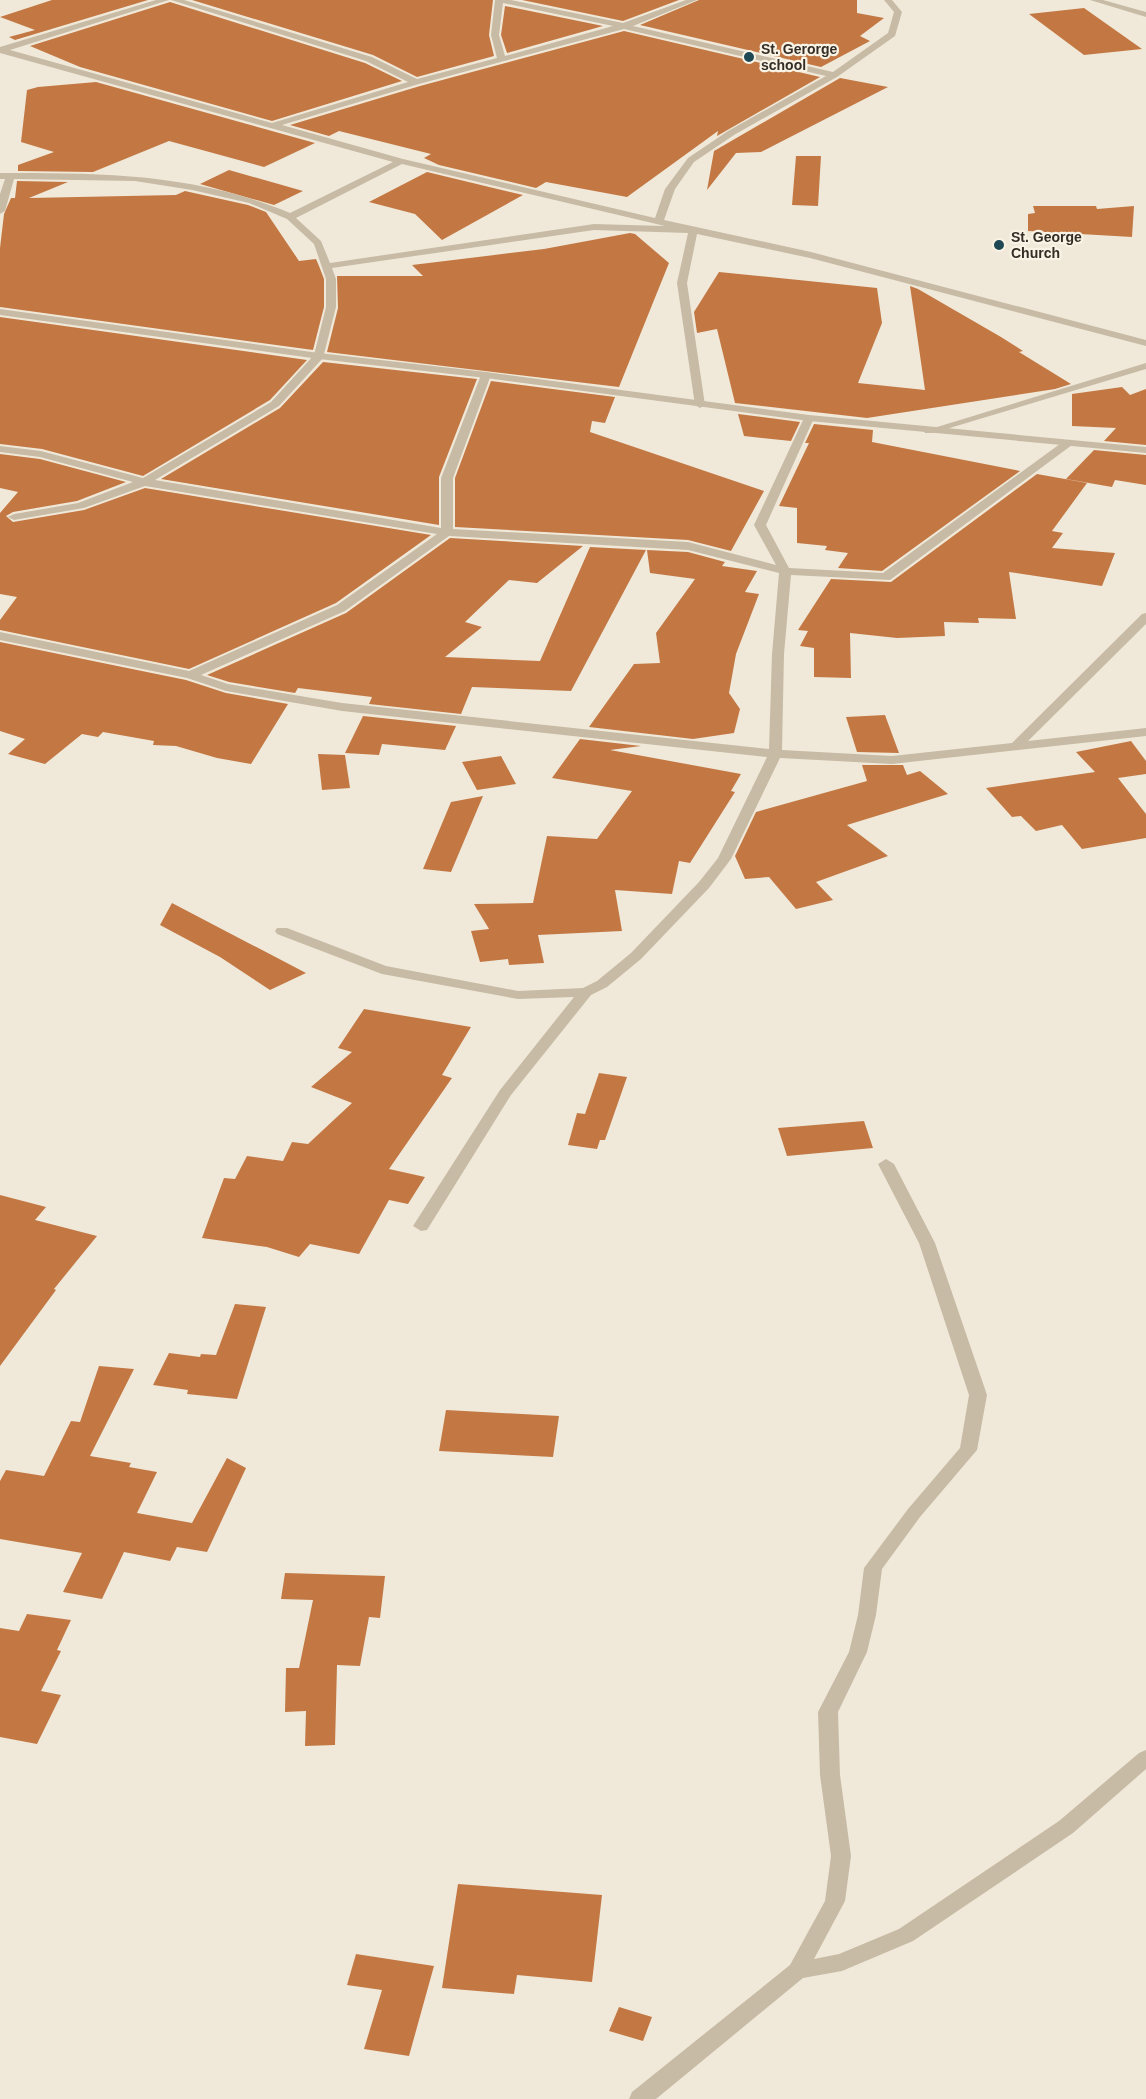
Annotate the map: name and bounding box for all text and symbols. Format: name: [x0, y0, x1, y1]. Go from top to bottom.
place label: St. Gerorge school: [761, 41, 837, 73]
marker: St. Gerorge school: [742, 50, 756, 64]
place label: St. George Church: [1011, 229, 1082, 261]
marker: St. George Church: [992, 238, 1006, 252]

